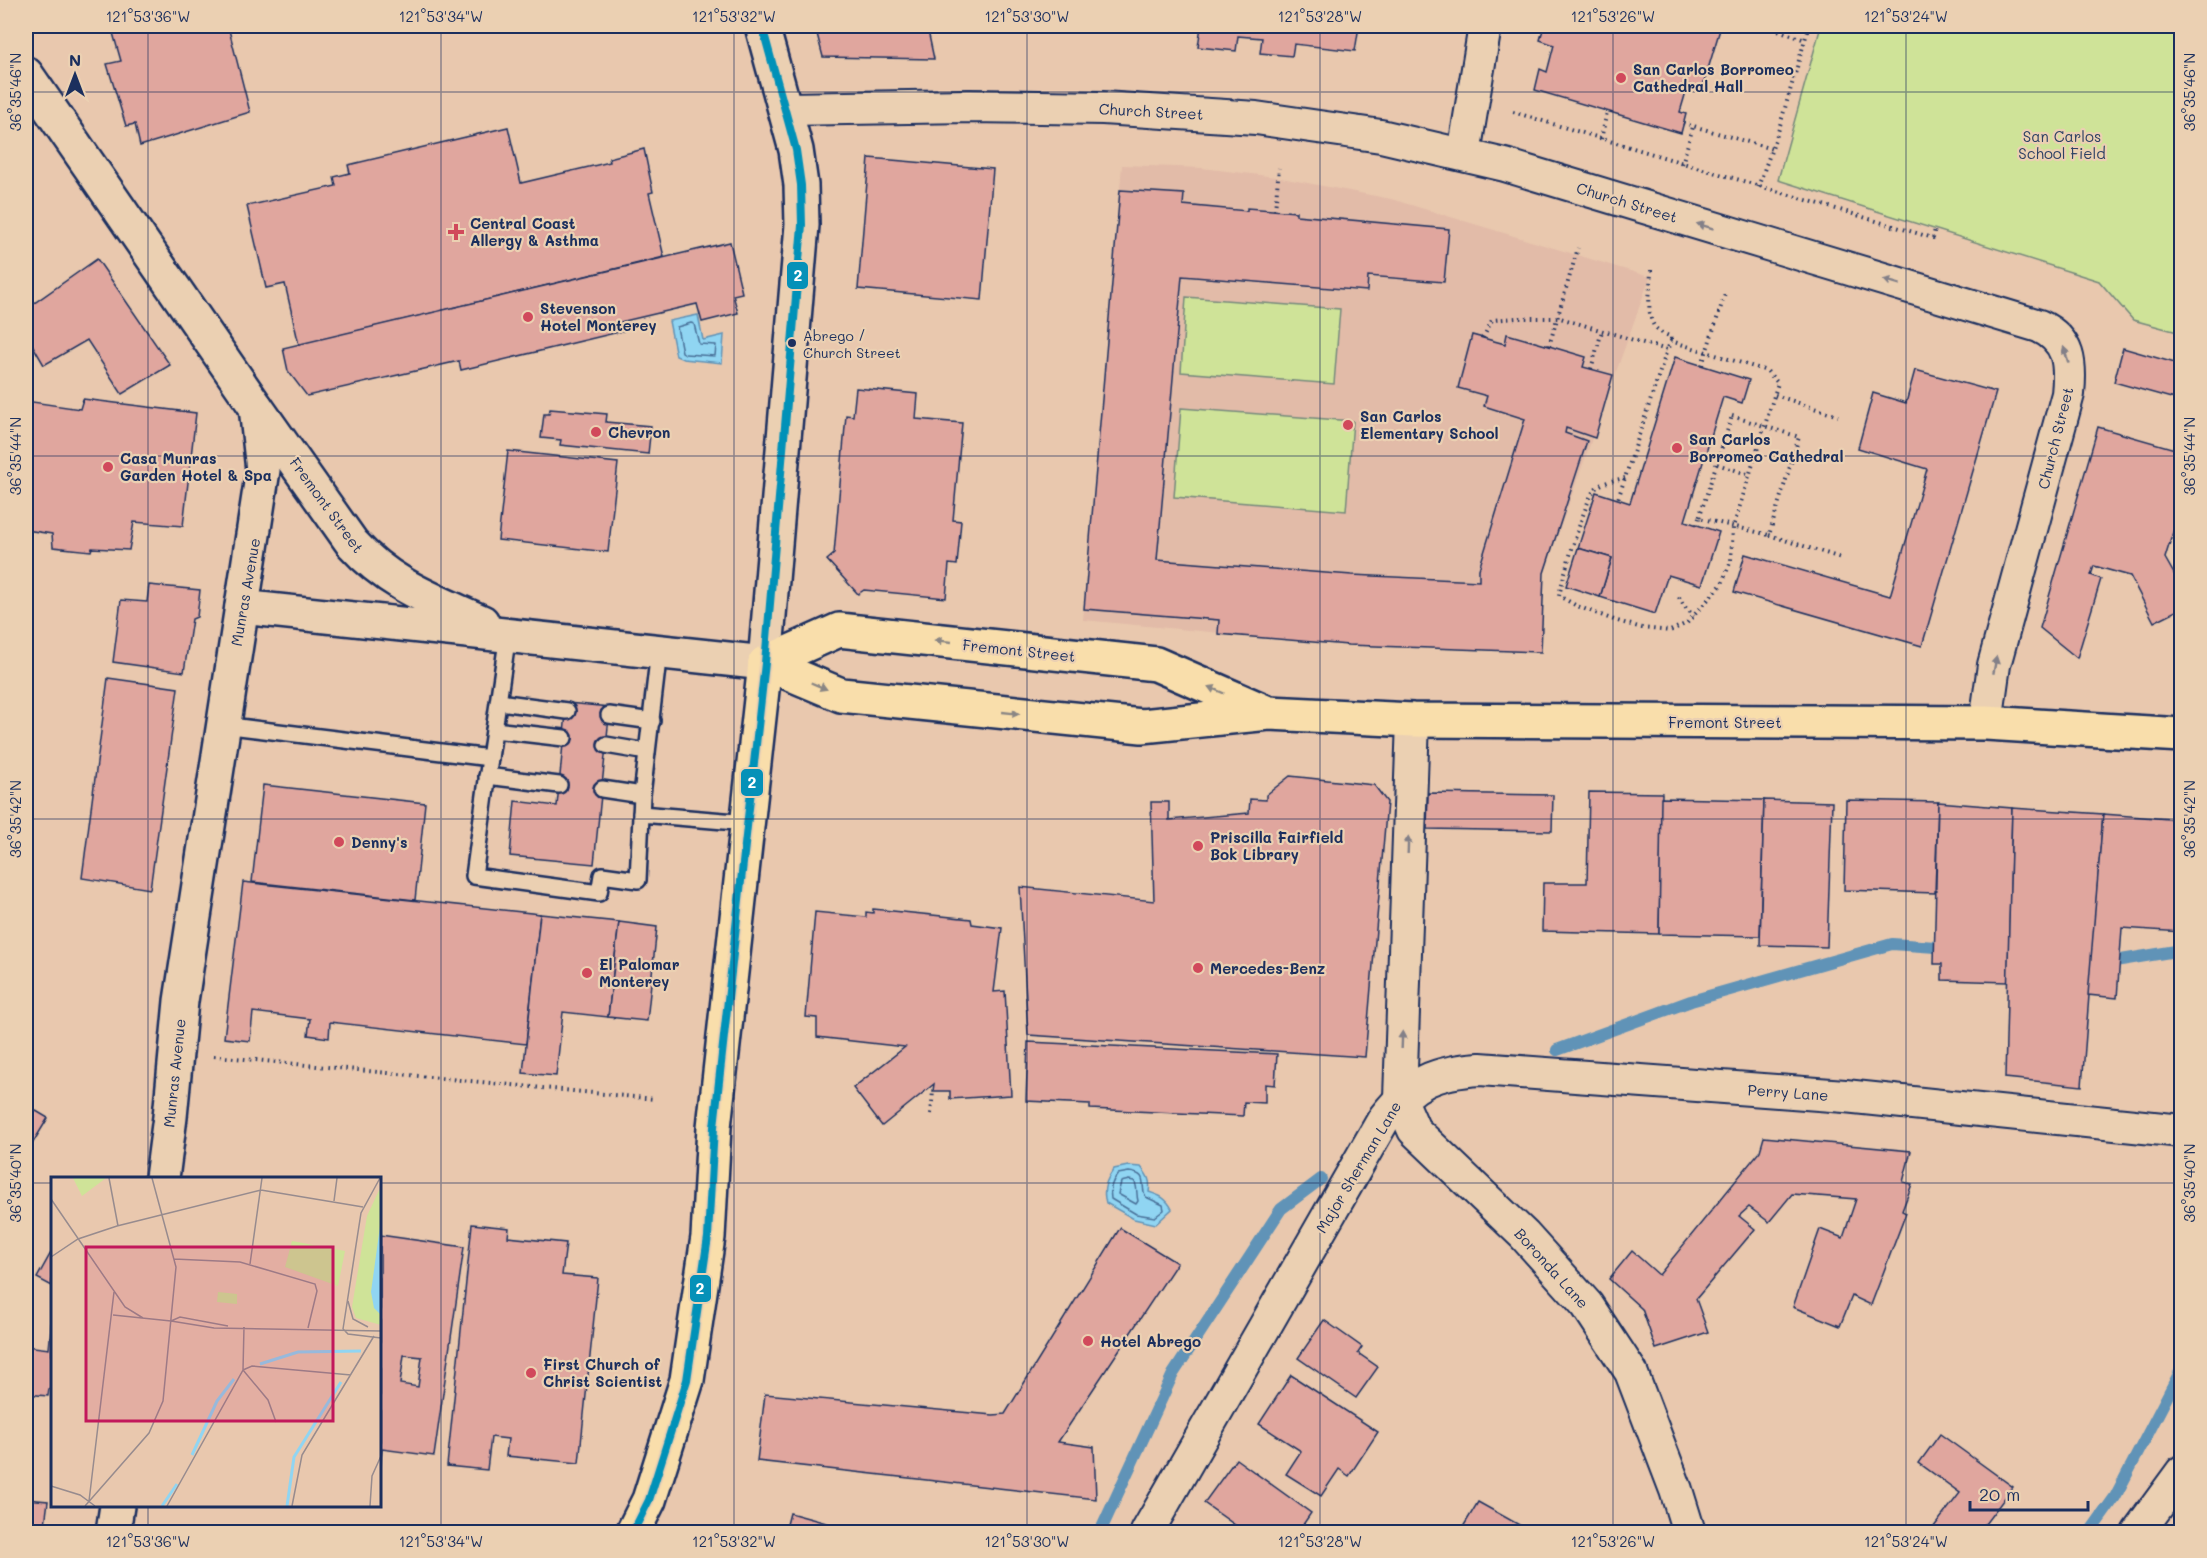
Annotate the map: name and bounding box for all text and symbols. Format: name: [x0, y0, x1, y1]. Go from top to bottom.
text: 121°53'36"W: [106, 6, 190, 26]
text: 121°53'34"W: [399, 6, 483, 26]
text: 121°53'32"W: [692, 6, 776, 26]
text: 121°53'30"W: [985, 6, 1069, 26]
text: 121°53'28"W: [1278, 6, 1362, 26]
text: 121°53'26"W: [1571, 6, 1655, 26]
text: 121°53'24"W: [1864, 6, 1948, 26]
north arrow: [45, 45, 105, 105]
text: N: [69, 49, 81, 70]
text: 36°35'46"N: [5, 53, 25, 131]
text: 36°35'46"N: [2179, 53, 2199, 131]
place label: San Carlos Borromeo Cathedral Hall: [1633, 59, 1794, 96]
marker: San Carlos Borromeo Cathedral Hall: [1614, 71, 1628, 85]
street label: Church Street: [1098, 98, 1204, 124]
park label: San Carlos School Field: [2018, 126, 2106, 163]
street label: Church Street: [1574, 177, 1680, 227]
place label: Central Coast Allergy & Asthma: [470, 213, 599, 250]
one-way arrow: [1696, 221, 1714, 230]
marker: Central Coast Allergy & Asthma: [447, 223, 465, 241]
line badge: 2: [786, 261, 809, 290]
text: 2: [794, 264, 803, 285]
one-way arrow: [1883, 277, 1901, 286]
place label: Stevenson Hotel Monterey: [540, 298, 657, 335]
marker: Stevenson Hotel Monterey: [521, 310, 535, 324]
place label: Abrego / Church Street: [803, 326, 901, 362]
marker: Abrego / Church Street: [786, 337, 798, 349]
one-way arrow: [2060, 346, 2070, 364]
street label: Church Street: [2033, 385, 2077, 491]
place label: San Carlos Elementary School: [1360, 406, 1499, 443]
text: 36°35'44"N: [5, 417, 25, 495]
text: 36°35'44"N: [2179, 417, 2199, 495]
marker: San Carlos Elementary School: [1341, 418, 1355, 432]
place label: Chevron: [608, 422, 670, 442]
marker: Chevron: [589, 425, 603, 439]
place label: San Carlos Borromeo Cathedral: [1689, 429, 1844, 466]
marker: San Carlos Borromeo Cathedral: [1670, 441, 1684, 455]
place label: Casa Munras Garden Hotel & Spa: [120, 448, 272, 485]
street label: Fremont Street: [286, 453, 368, 557]
marker: Casa Munras Garden Hotel & Spa: [101, 460, 115, 474]
street label: Munras Avenue: [226, 536, 264, 648]
street label: Fremont Street: [962, 634, 1076, 666]
one-way arrow: [934, 637, 953, 646]
one-way arrow: [1991, 656, 2000, 675]
one-way arrow: [810, 681, 828, 691]
one-way arrow: [1206, 685, 1224, 695]
one-way arrow: [1002, 708, 1021, 718]
street label: Fremont Street: [1668, 712, 1782, 732]
line badge: 2: [740, 768, 764, 797]
text: 2: [748, 771, 757, 792]
text: 36°35'42"N: [5, 780, 25, 858]
text: 36°35'42"N: [2179, 780, 2199, 858]
place label: Priscilla Fairfield Bok Library: [1210, 827, 1344, 864]
place label: Denny's: [351, 832, 408, 852]
marker: Denny's: [332, 835, 346, 849]
one-way arrow: [1404, 835, 1413, 854]
marker: Priscilla Fairfield Bok Library: [1191, 839, 1205, 853]
place label: El Palomar Monterey: [599, 954, 680, 991]
place label: Mercedes-Benz: [1210, 958, 1326, 978]
marker: Mercedes-Benz: [1191, 961, 1205, 975]
marker: El Palomar Monterey: [580, 966, 594, 980]
street label: Munras Avenue: [158, 1018, 190, 1128]
one-way arrow: [1397, 1030, 1407, 1049]
street label: Perry Lane: [1747, 1079, 1829, 1105]
street label: Major Sherman Lane: [1311, 1097, 1405, 1237]
text: 36°35'40"N: [5, 1144, 25, 1222]
text: 36°35'40"N: [2179, 1144, 2199, 1222]
inset map: [51, 1177, 381, 1507]
street label: Boronda Lane: [1511, 1224, 1593, 1312]
line badge: 2: [689, 1274, 712, 1303]
text: 2: [696, 1277, 705, 1298]
place label: Hotel Abrego: [1100, 1331, 1201, 1351]
marker: Hotel Abrego: [1081, 1334, 1095, 1348]
place label: First Church of Christ Scientist: [543, 1354, 663, 1391]
marker: First Church of Christ Scientist: [524, 1366, 538, 1380]
scale bar: [1970, 1474, 2088, 1512]
text: 20 m: [1979, 1482, 2020, 1506]
text: 121°53'36"W: [106, 1531, 190, 1551]
text: 121°53'34"W: [399, 1531, 483, 1551]
text: 121°53'32"W: [692, 1531, 776, 1551]
text: 121°53'30"W: [985, 1531, 1069, 1551]
text: 121°53'28"W: [1278, 1531, 1362, 1551]
text: 121°53'26"W: [1571, 1531, 1655, 1551]
text: 121°53'24"W: [1864, 1531, 1948, 1551]

